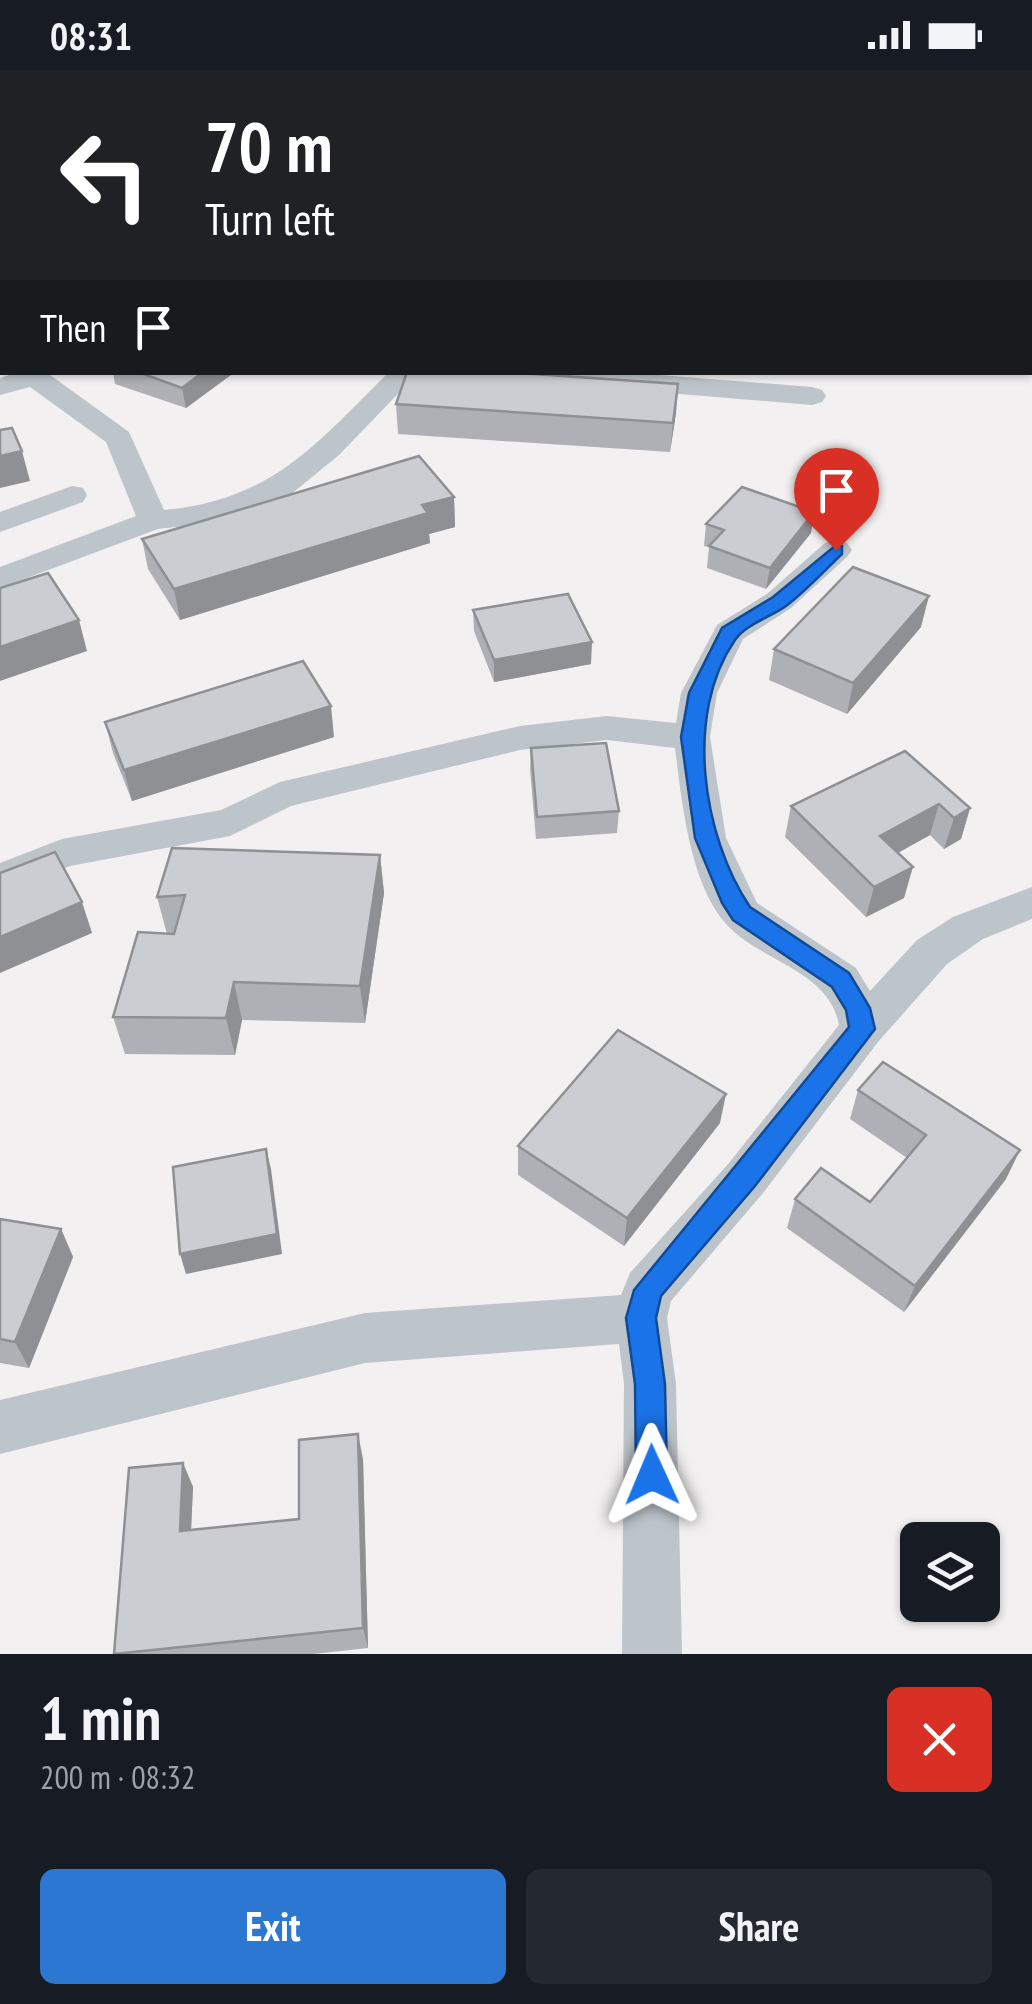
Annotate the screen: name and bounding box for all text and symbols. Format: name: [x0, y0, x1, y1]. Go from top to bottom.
text: 08:31: [50, 11, 132, 60]
text: 70 m: [205, 101, 333, 191]
icon: left: [40, 110, 170, 240]
text: Turn left: [205, 189, 335, 247]
icon: arrive: [126, 300, 181, 355]
text: Then: [40, 303, 106, 352]
pin: [794, 448, 879, 551]
icon: arrive: [809, 463, 864, 518]
position arrow: [600, 1423, 704, 1527]
map controls: [900, 1522, 1000, 1622]
button: layers: [900, 1522, 1000, 1622]
text: 1 min: [40, 1679, 161, 1757]
button: close: [887, 1687, 992, 1792]
text: 200 m · 08:32: [40, 1756, 195, 1798]
button: Exit: [40, 1869, 506, 1984]
button: Share: [526, 1869, 992, 1984]

